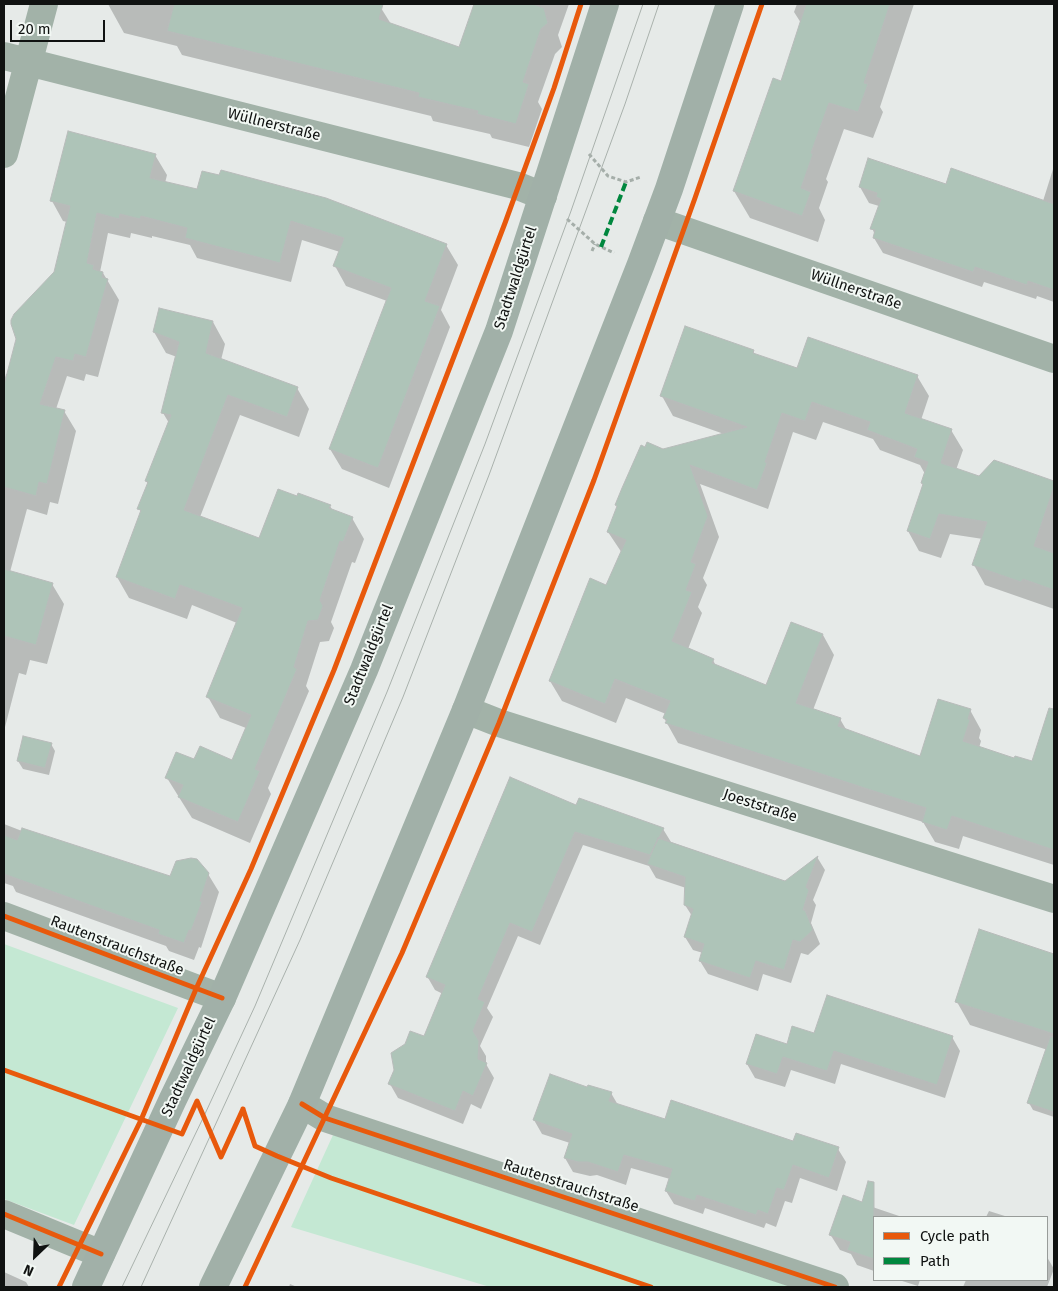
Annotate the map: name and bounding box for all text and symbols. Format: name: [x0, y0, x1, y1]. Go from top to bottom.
scale bar: [12, 10, 108, 42]
text: 20 m: [18, 20, 51, 38]
street label: Wüllnerstraße: [226, 105, 322, 145]
street label: Stadtwaldgürtel: [491, 224, 541, 332]
street label: Wüllnerstraße: [808, 266, 904, 314]
street label: Stadtwaldgürtel: [340, 602, 398, 708]
street label: Joeststraße: [721, 786, 799, 826]
street label: Rautenstrauchstraße: [48, 912, 186, 980]
street label: Stadtwaldgürtel: [158, 1014, 220, 1120]
street label: Rautenstrauchstraße: [501, 1156, 641, 1216]
legend: [873, 1216, 1048, 1281]
text: Cycle path: [920, 1227, 990, 1245]
north arrow: [10, 1231, 60, 1281]
text: Path: [920, 1252, 950, 1270]
text: N: [21, 1261, 36, 1280]

